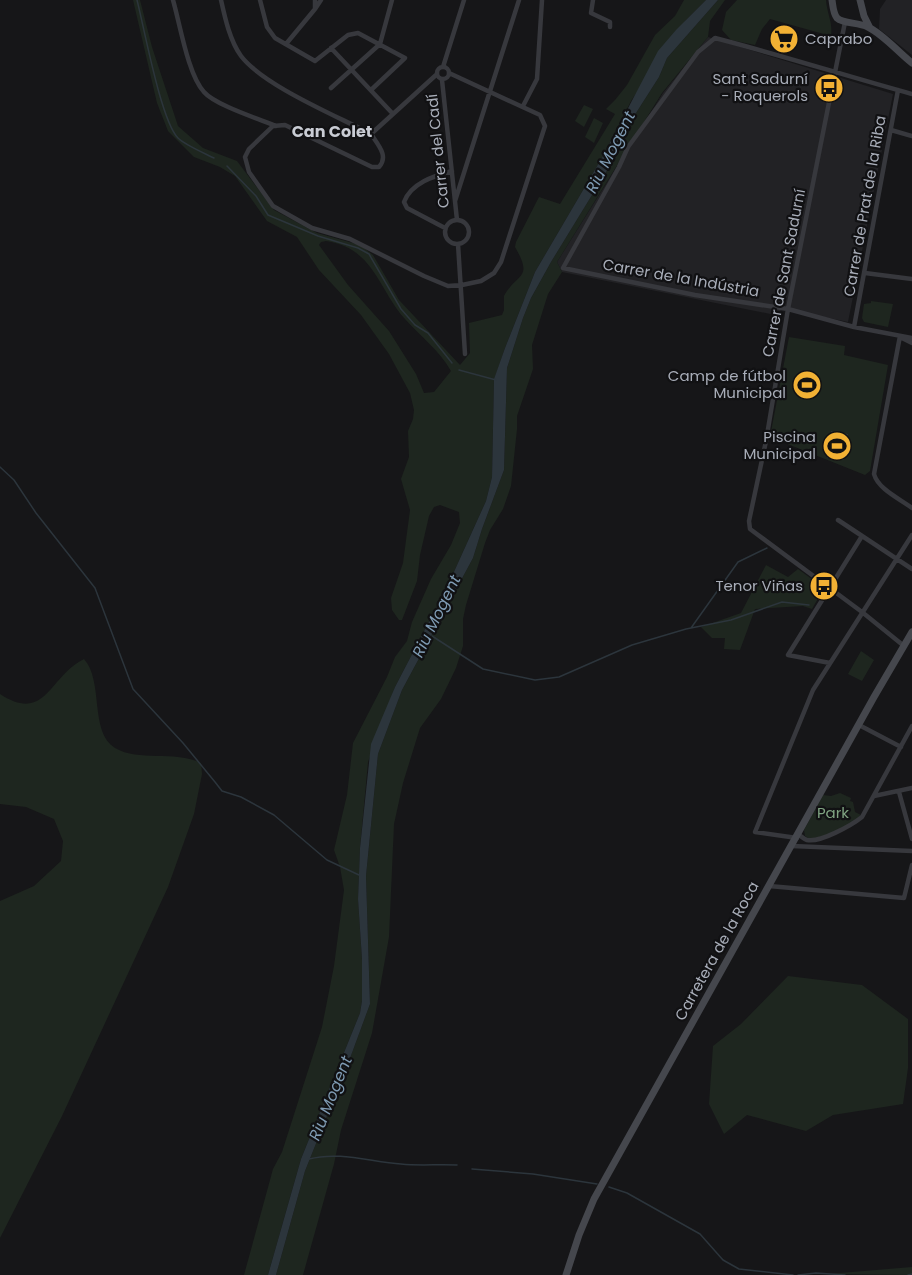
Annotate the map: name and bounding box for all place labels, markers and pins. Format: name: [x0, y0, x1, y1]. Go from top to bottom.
supermarket icon: Caprabo: [768, 23, 800, 55]
place label: Caprabo: [805, 28, 872, 49]
place label: Sant Sadurní - Roquerols: [712, 68, 808, 106]
bus stop icon: Sant Sadurní - Roquerols: [813, 72, 845, 104]
place label: Camp de fútbol Municipal: [668, 365, 786, 403]
sports icon: Camp de fútbol Municipal: [791, 369, 823, 401]
place label: Piscina Municipal: [743, 426, 816, 464]
sports icon: Piscina Municipal: [821, 430, 853, 462]
bus stop icon: Tenor Viñas: [808, 570, 840, 602]
place label: Tenor Viñas: [715, 575, 803, 596]

